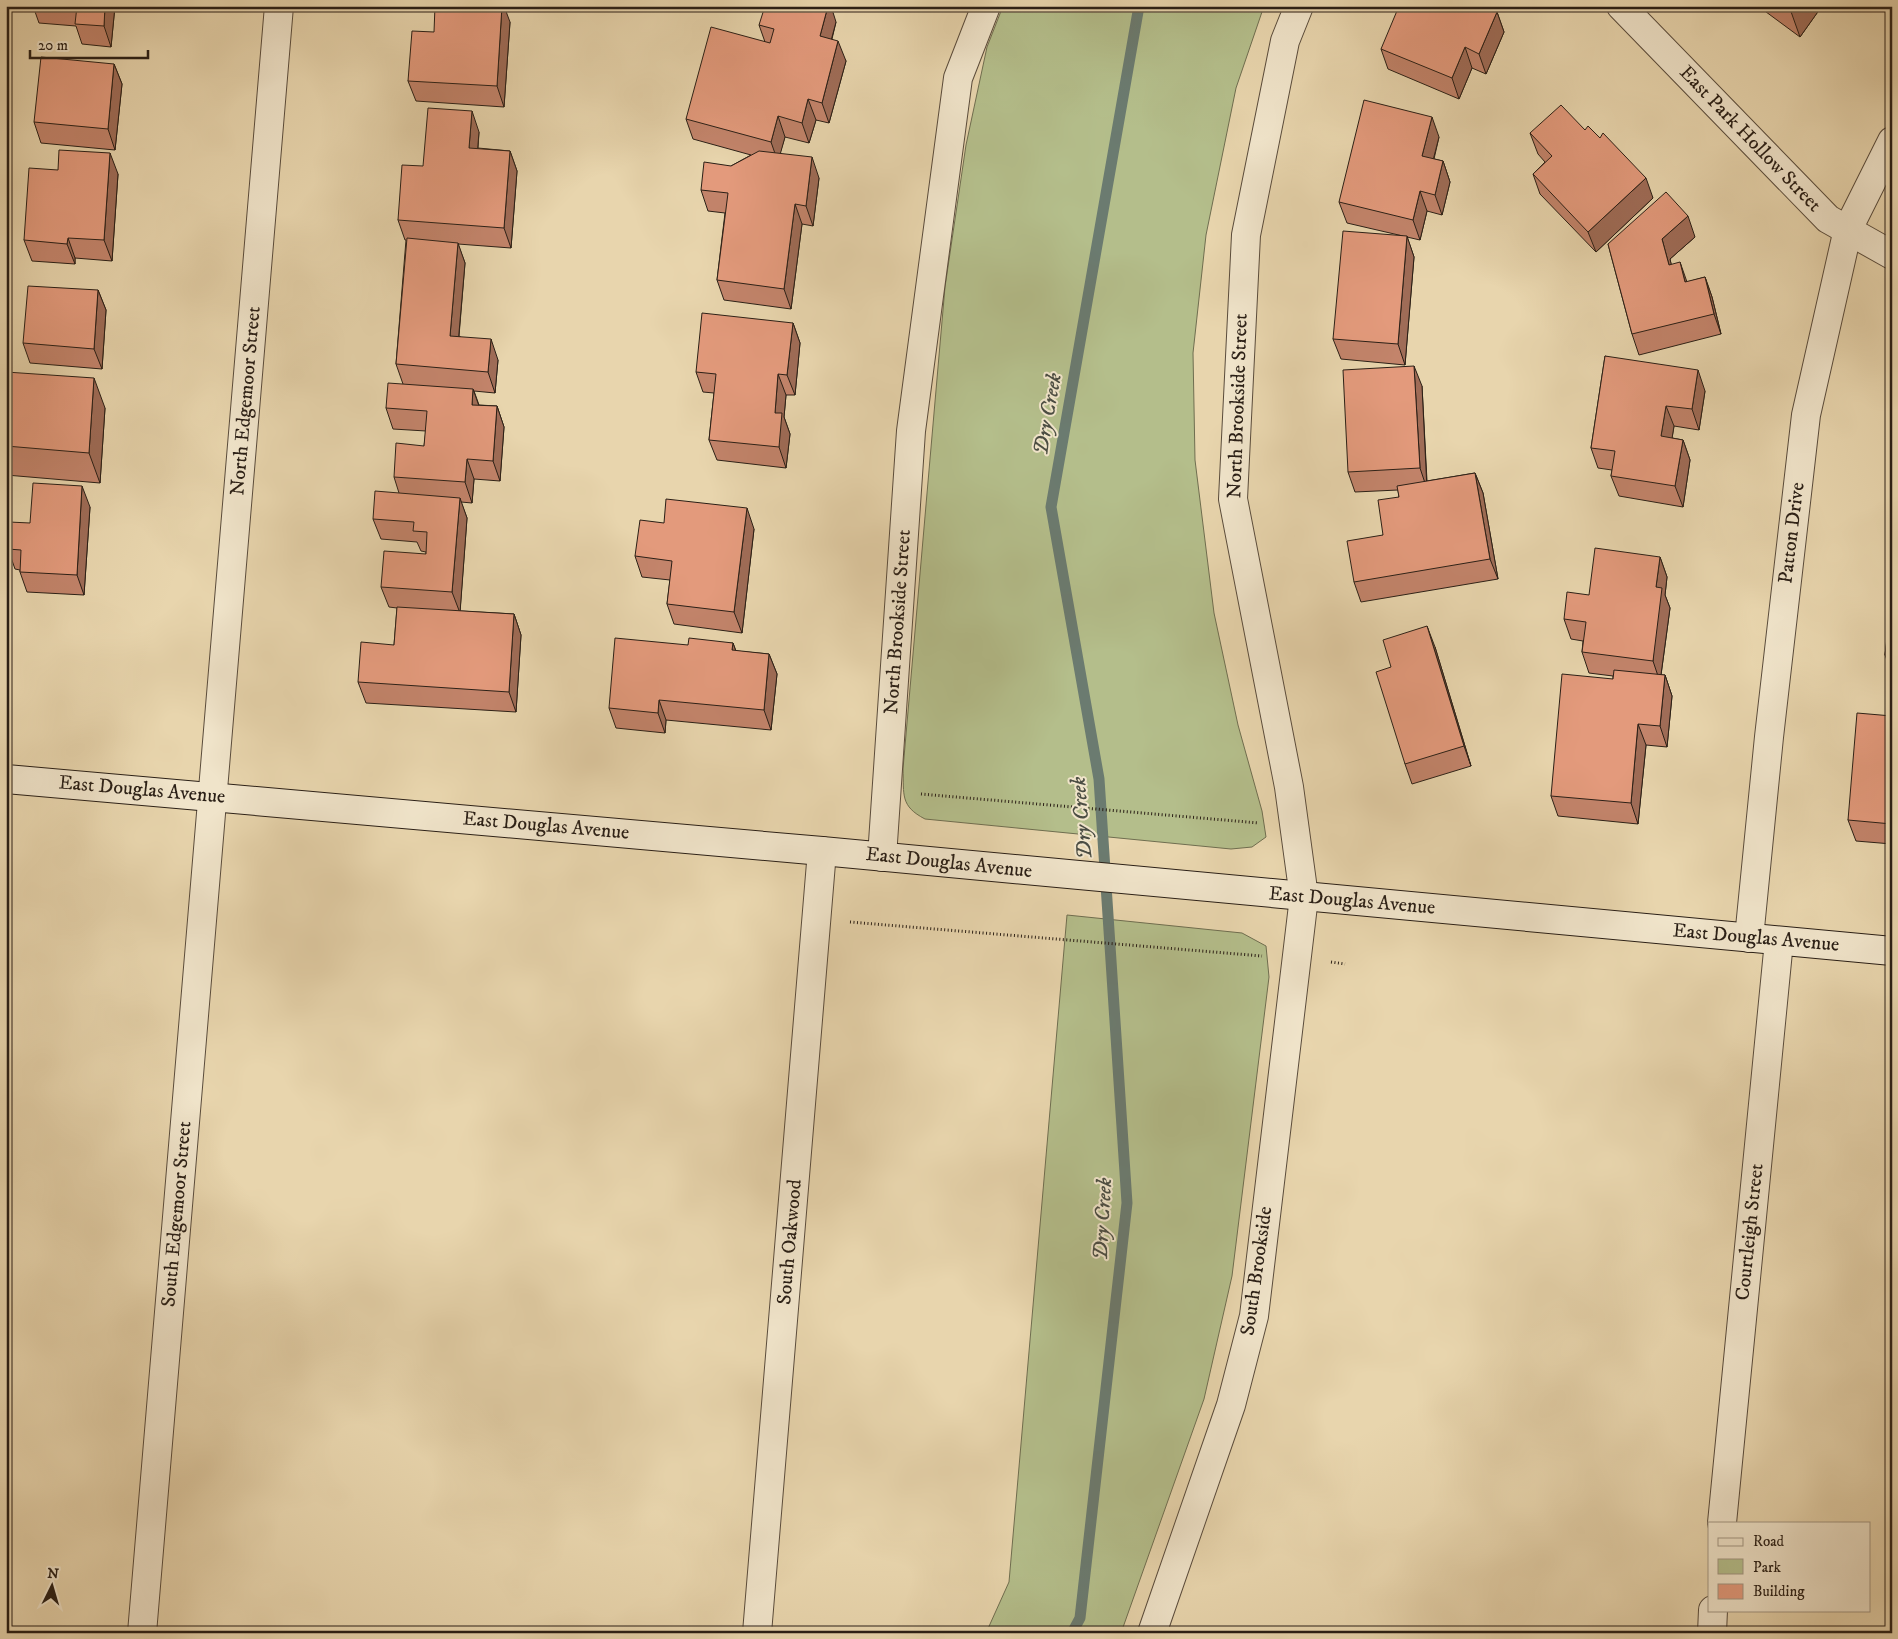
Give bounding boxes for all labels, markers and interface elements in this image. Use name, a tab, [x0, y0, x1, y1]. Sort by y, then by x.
scale bar	[30, 28, 148, 60]
text: 20 m	[38, 36, 68, 55]
street label: East Park Hollow Street	[1674, 61, 1826, 217]
street label: North Edgemoor Street	[225, 305, 267, 497]
street label: North Brookside Street	[1222, 313, 1254, 499]
water label: Dry Creek	[1028, 371, 1068, 457]
street label: Patton Drive	[1773, 481, 1811, 585]
street label: North Brookside Street	[879, 529, 917, 715]
street label: East Douglas Avenue	[58, 770, 226, 810]
water label: Dry Creek	[1065, 775, 1099, 860]
street label: East Douglas Avenue	[462, 806, 630, 846]
street label: East Douglas Avenue	[865, 842, 1033, 884]
street label: East Douglas Avenue	[1268, 881, 1436, 921]
street label: East Douglas Avenue	[1672, 918, 1840, 958]
street label: South Edgemoor Street	[156, 1120, 198, 1308]
street label: Courtleigh Street	[1730, 1162, 1770, 1302]
water label: Dry Creek	[1088, 1177, 1118, 1261]
street label: South Oakwood	[772, 1178, 808, 1306]
street label: South Brookside	[1236, 1205, 1278, 1337]
legend	[1708, 1522, 1870, 1612]
text: Road	[1753, 1532, 1785, 1551]
text: Park	[1753, 1558, 1782, 1577]
north arrow	[28, 1562, 78, 1612]
text: N	[47, 1565, 60, 1584]
text: Building	[1753, 1582, 1805, 1601]

